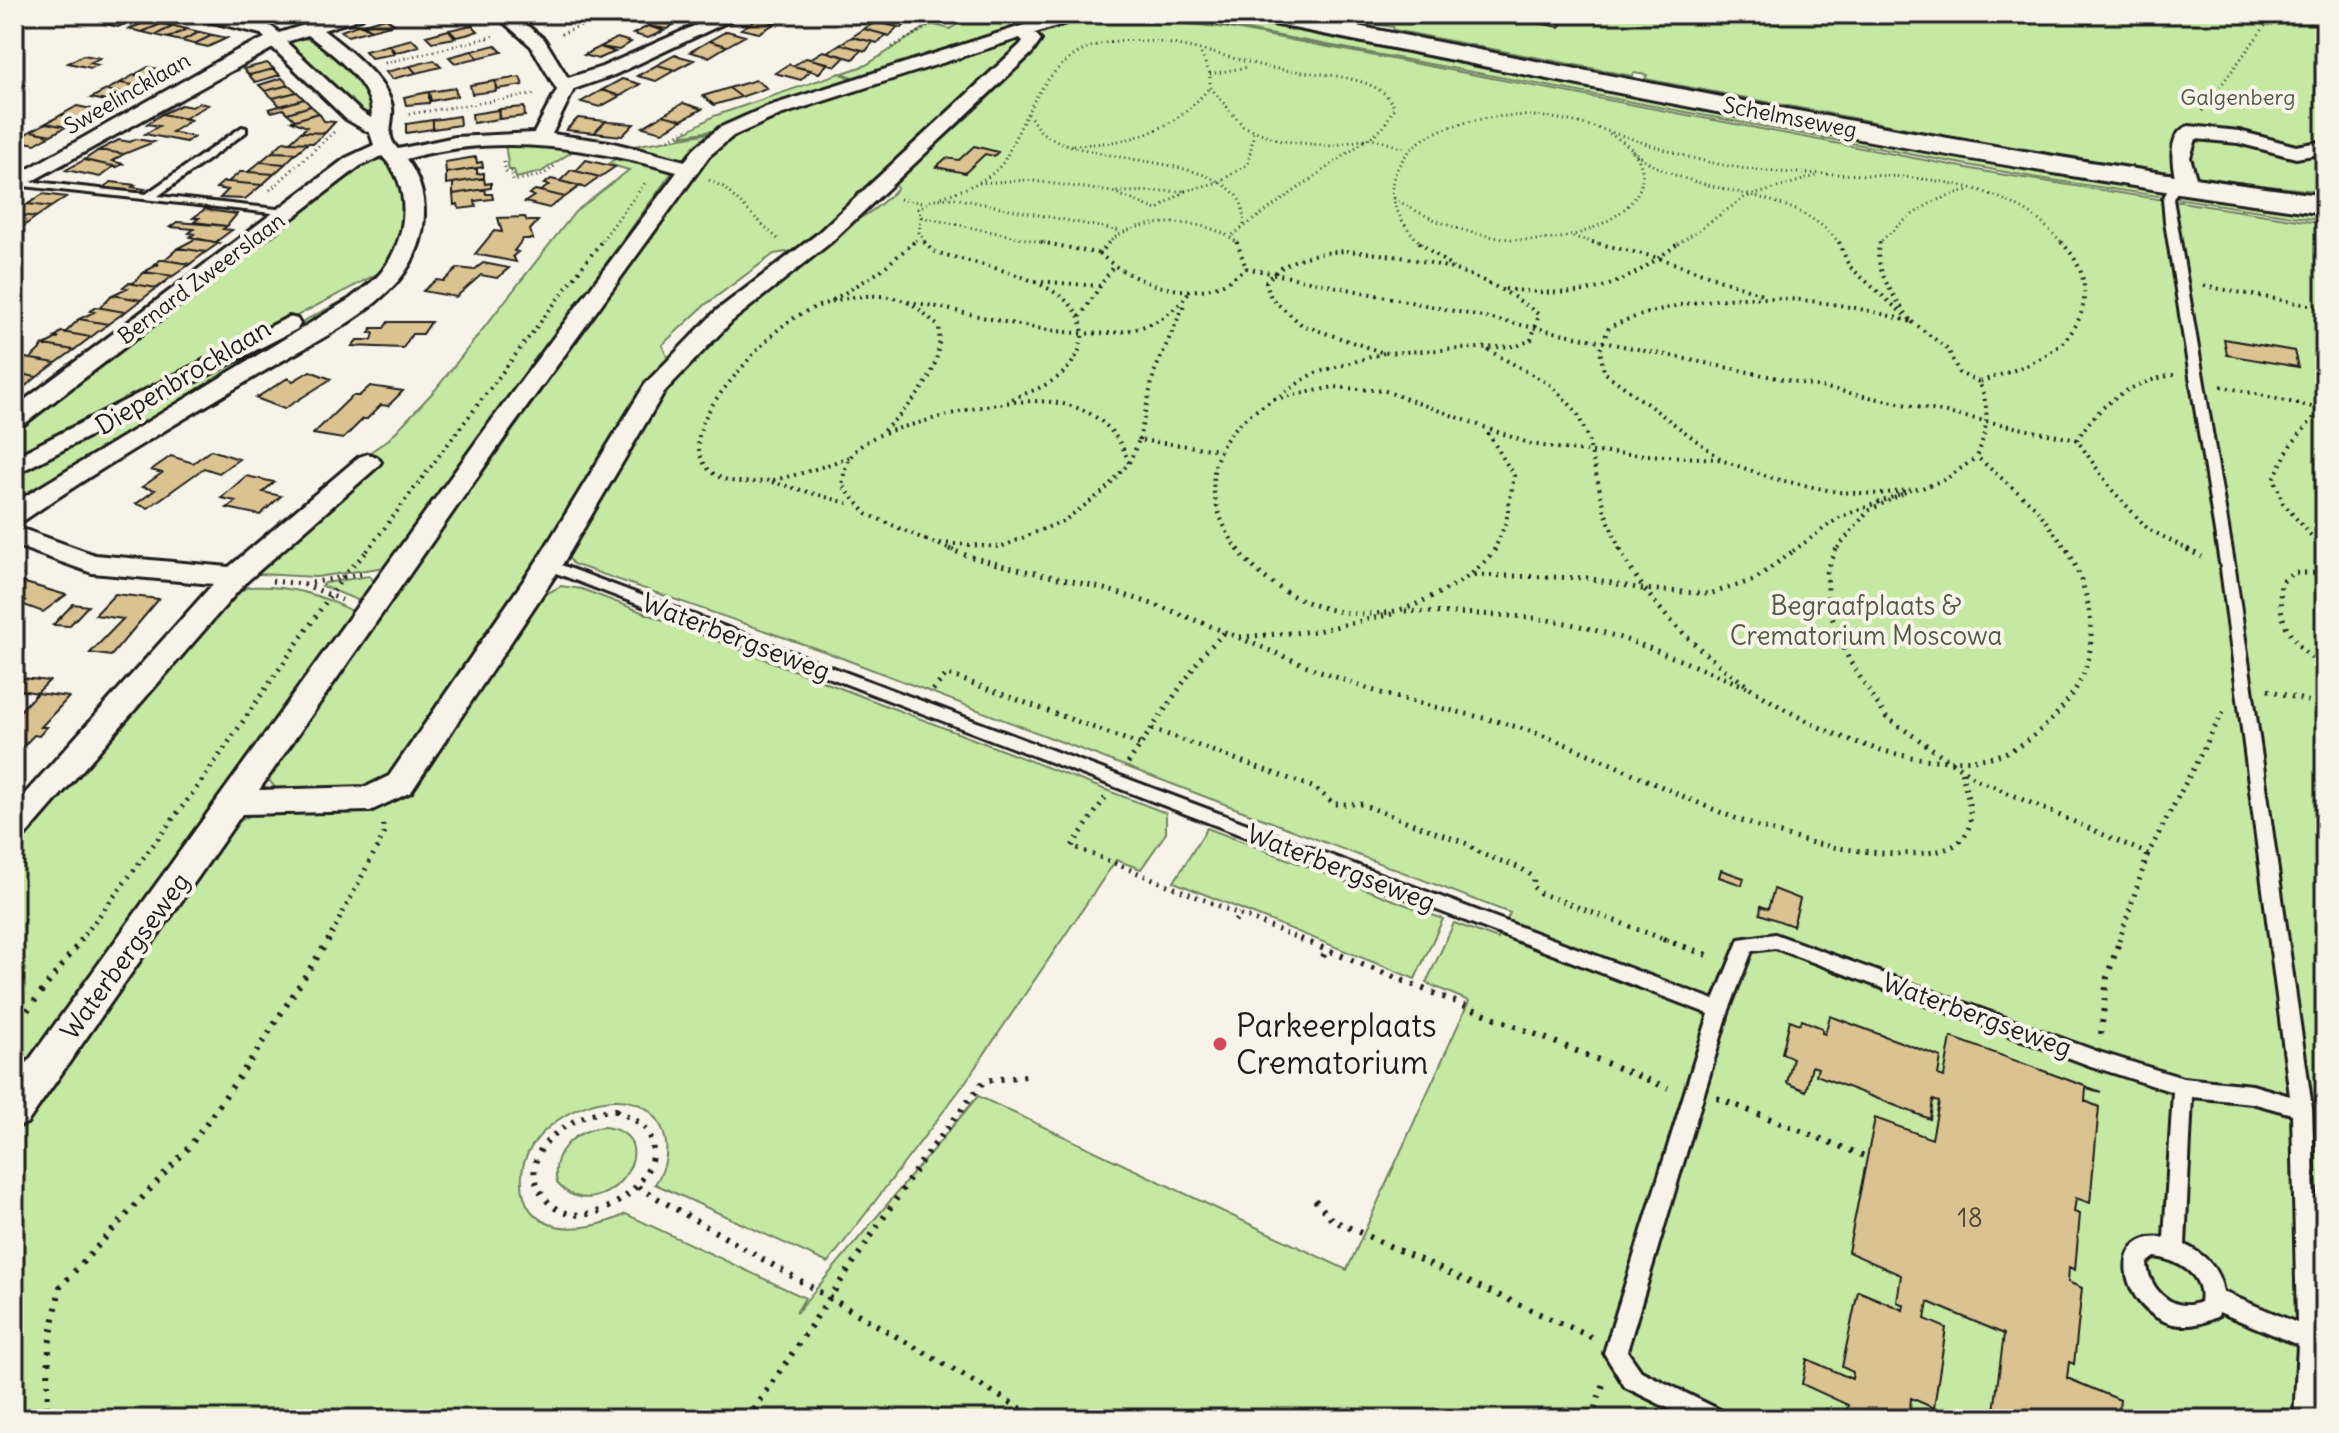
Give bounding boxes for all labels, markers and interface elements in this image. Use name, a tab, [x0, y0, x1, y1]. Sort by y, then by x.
street label: Sweelincklaan	[59, 46, 195, 140]
park label: Galgenberg	[2180, 83, 2296, 111]
street label: Schelmseweg	[1721, 90, 1859, 144]
street label: Bernard Zweerslaan	[112, 206, 290, 350]
street label: Diepenbrocklaan	[89, 311, 276, 442]
street label: Waterbergseweg	[638, 586, 835, 688]
park label: Begraafplaats & Crematorium Moscowa	[1730, 589, 2002, 652]
street label: Waterbergseweg	[1243, 817, 1440, 919]
street label: Waterbergseweg	[53, 866, 196, 1046]
street label: Waterbergseweg	[1878, 965, 2076, 1064]
place label: Parkeerplaats Crematorium	[1236, 1005, 1437, 1083]
marker: Parkeerplaats Crematorium	[1211, 1035, 1229, 1053]
house number: 18	[1957, 1201, 1983, 1234]

